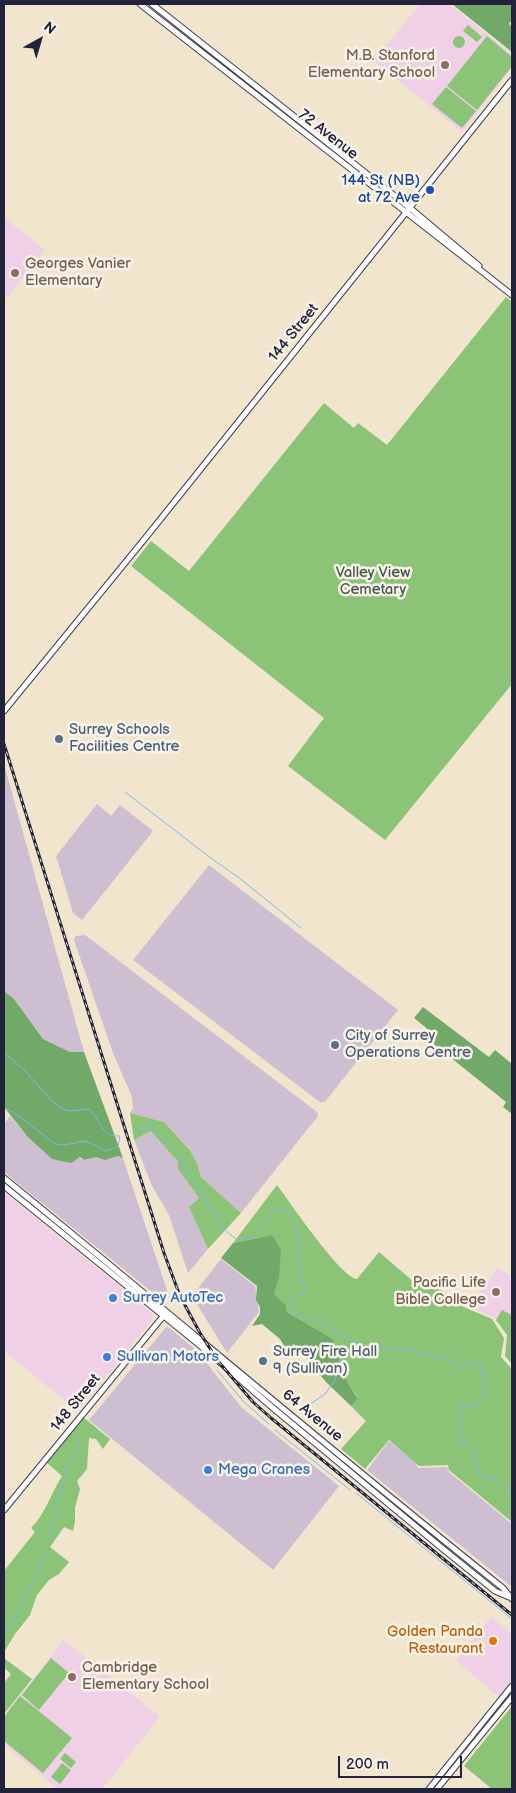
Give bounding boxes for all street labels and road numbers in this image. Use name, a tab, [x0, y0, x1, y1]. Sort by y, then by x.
street label: 72 Avenue	[295, 106, 361, 164]
street label: 144 Street	[265, 300, 323, 366]
street label: 148 Street	[47, 1371, 105, 1435]
street label: 64 Avenue	[278, 1386, 346, 1446]

